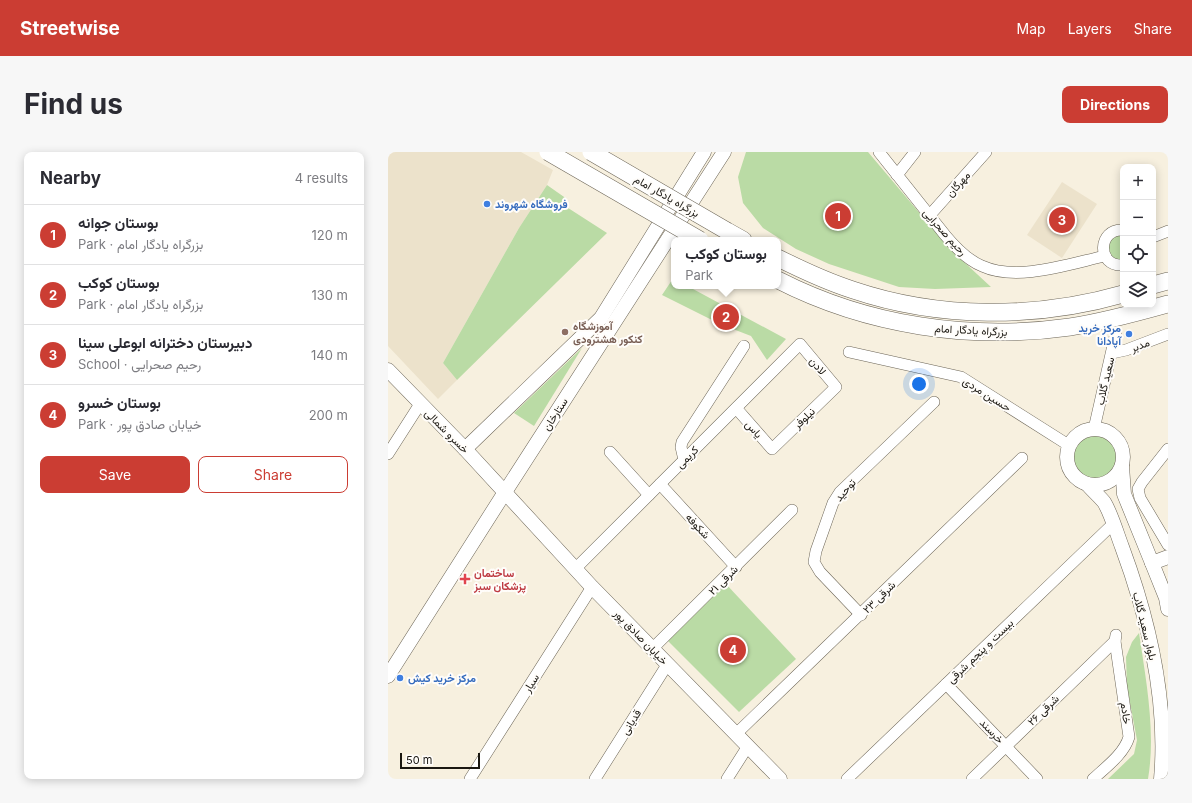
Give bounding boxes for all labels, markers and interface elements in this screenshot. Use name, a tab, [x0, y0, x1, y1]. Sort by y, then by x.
text: Streetwise	[20, 17, 120, 40]
text: Map	[1017, 20, 1046, 37]
text: Layers	[1068, 20, 1112, 37]
text: Share	[1134, 20, 1172, 37]
button: Directions	[1062, 86, 1168, 123]
text: Find us	[24, 87, 123, 121]
map controls	[1120, 164, 1156, 308]
button: +	[1120, 164, 1156, 200]
text: Nearby	[40, 168, 101, 188]
street label: مهرگان	[943, 168, 973, 200]
text: 4 results	[295, 170, 348, 186]
street label: بزرگراه یادگار امام	[631, 172, 702, 221]
place label: فروشگاه شهروند	[495, 197, 568, 211]
marker: فروشگاه شهروند	[482, 199, 492, 209]
button: −	[1120, 200, 1156, 236]
pin: 1	[825, 201, 851, 231]
street label: رحیم صحرایی	[919, 205, 970, 260]
pin: 3	[1049, 205, 1075, 235]
text: بوستان جوانه	[78, 213, 158, 232]
text: 1	[50, 227, 56, 243]
text: 120 m	[312, 227, 348, 243]
text: Park · بزرگراه یادگار امام	[78, 236, 203, 252]
button: locate	[1120, 236, 1156, 272]
popup	[671, 237, 781, 289]
text: بوستان کوکب	[685, 244, 767, 263]
text: Park	[685, 267, 713, 283]
button: layers	[1120, 272, 1156, 308]
text: بوستان کوکب	[78, 273, 160, 292]
text: 2	[49, 287, 57, 303]
text: 130 m	[311, 287, 348, 303]
text: Park · بزرگراه یادگار امام	[78, 296, 203, 312]
pin: 2	[713, 302, 739, 332]
place label: آموزشگاه کنکور هشترودی	[573, 319, 643, 346]
street label: بزرگراه یادگار امام	[934, 321, 1008, 340]
place label: مرکز خرید آپادانا	[1078, 321, 1122, 349]
marker: آموزشگاه کنکور هشترودی	[560, 327, 570, 337]
marker: مرکز خرید آپادانا	[1124, 329, 1134, 339]
text: دبیرستان دخترانه ابوعلی سینا	[78, 333, 252, 352]
street label: مدبر	[1128, 335, 1152, 355]
text: 3	[49, 347, 57, 363]
text: 140 m	[311, 347, 348, 363]
street label: لادن	[807, 354, 829, 378]
street label: سعید گلاب	[1093, 355, 1117, 406]
text: School · رحیم صحرایی	[78, 356, 201, 372]
your location	[909, 374, 929, 394]
street label: حسین مردی	[960, 374, 1014, 414]
text: بوستان خسرو	[78, 393, 161, 412]
street label: ستارخان	[539, 395, 571, 433]
street label: نیلوفر	[789, 404, 818, 432]
street label: خسرو شمالی	[422, 406, 472, 456]
text: 4	[49, 407, 57, 423]
text: 200 m	[309, 407, 348, 423]
text: Park · خیابان صادق پور	[78, 416, 202, 432]
street label: یاس	[742, 417, 766, 441]
street label: کریمی	[673, 443, 701, 471]
button: Save	[40, 456, 190, 493]
button: Share	[198, 456, 348, 493]
street label: توحید	[831, 475, 859, 504]
street label: شکوفه	[683, 510, 714, 542]
street label: ۲۱ شرقی	[705, 562, 741, 598]
place label: ساختمان پزشکان سبز	[473, 566, 526, 594]
marker: ساختمان پزشکان سبز	[459, 573, 471, 585]
street label: ۲۳ شرقی	[860, 578, 899, 616]
street label: بلوار سعید گلاب	[1130, 590, 1160, 662]
street label: خیابان صادق پور	[610, 606, 671, 668]
street label: بیست و پنجم شرقی	[944, 616, 1017, 687]
pin: 4	[720, 635, 746, 665]
place label: مرکز خرید کیش	[408, 671, 476, 685]
street label: سیار	[519, 671, 542, 696]
marker: مرکز خرید کیش	[395, 673, 405, 683]
street label: ۲۶ شرقی	[1024, 691, 1062, 728]
street label: خادم	[1117, 701, 1134, 725]
street label: قدیانی	[618, 707, 644, 737]
street label: خرسند	[977, 716, 1007, 746]
scale bar	[400, 751, 480, 770]
text: 50 m	[406, 753, 432, 767]

